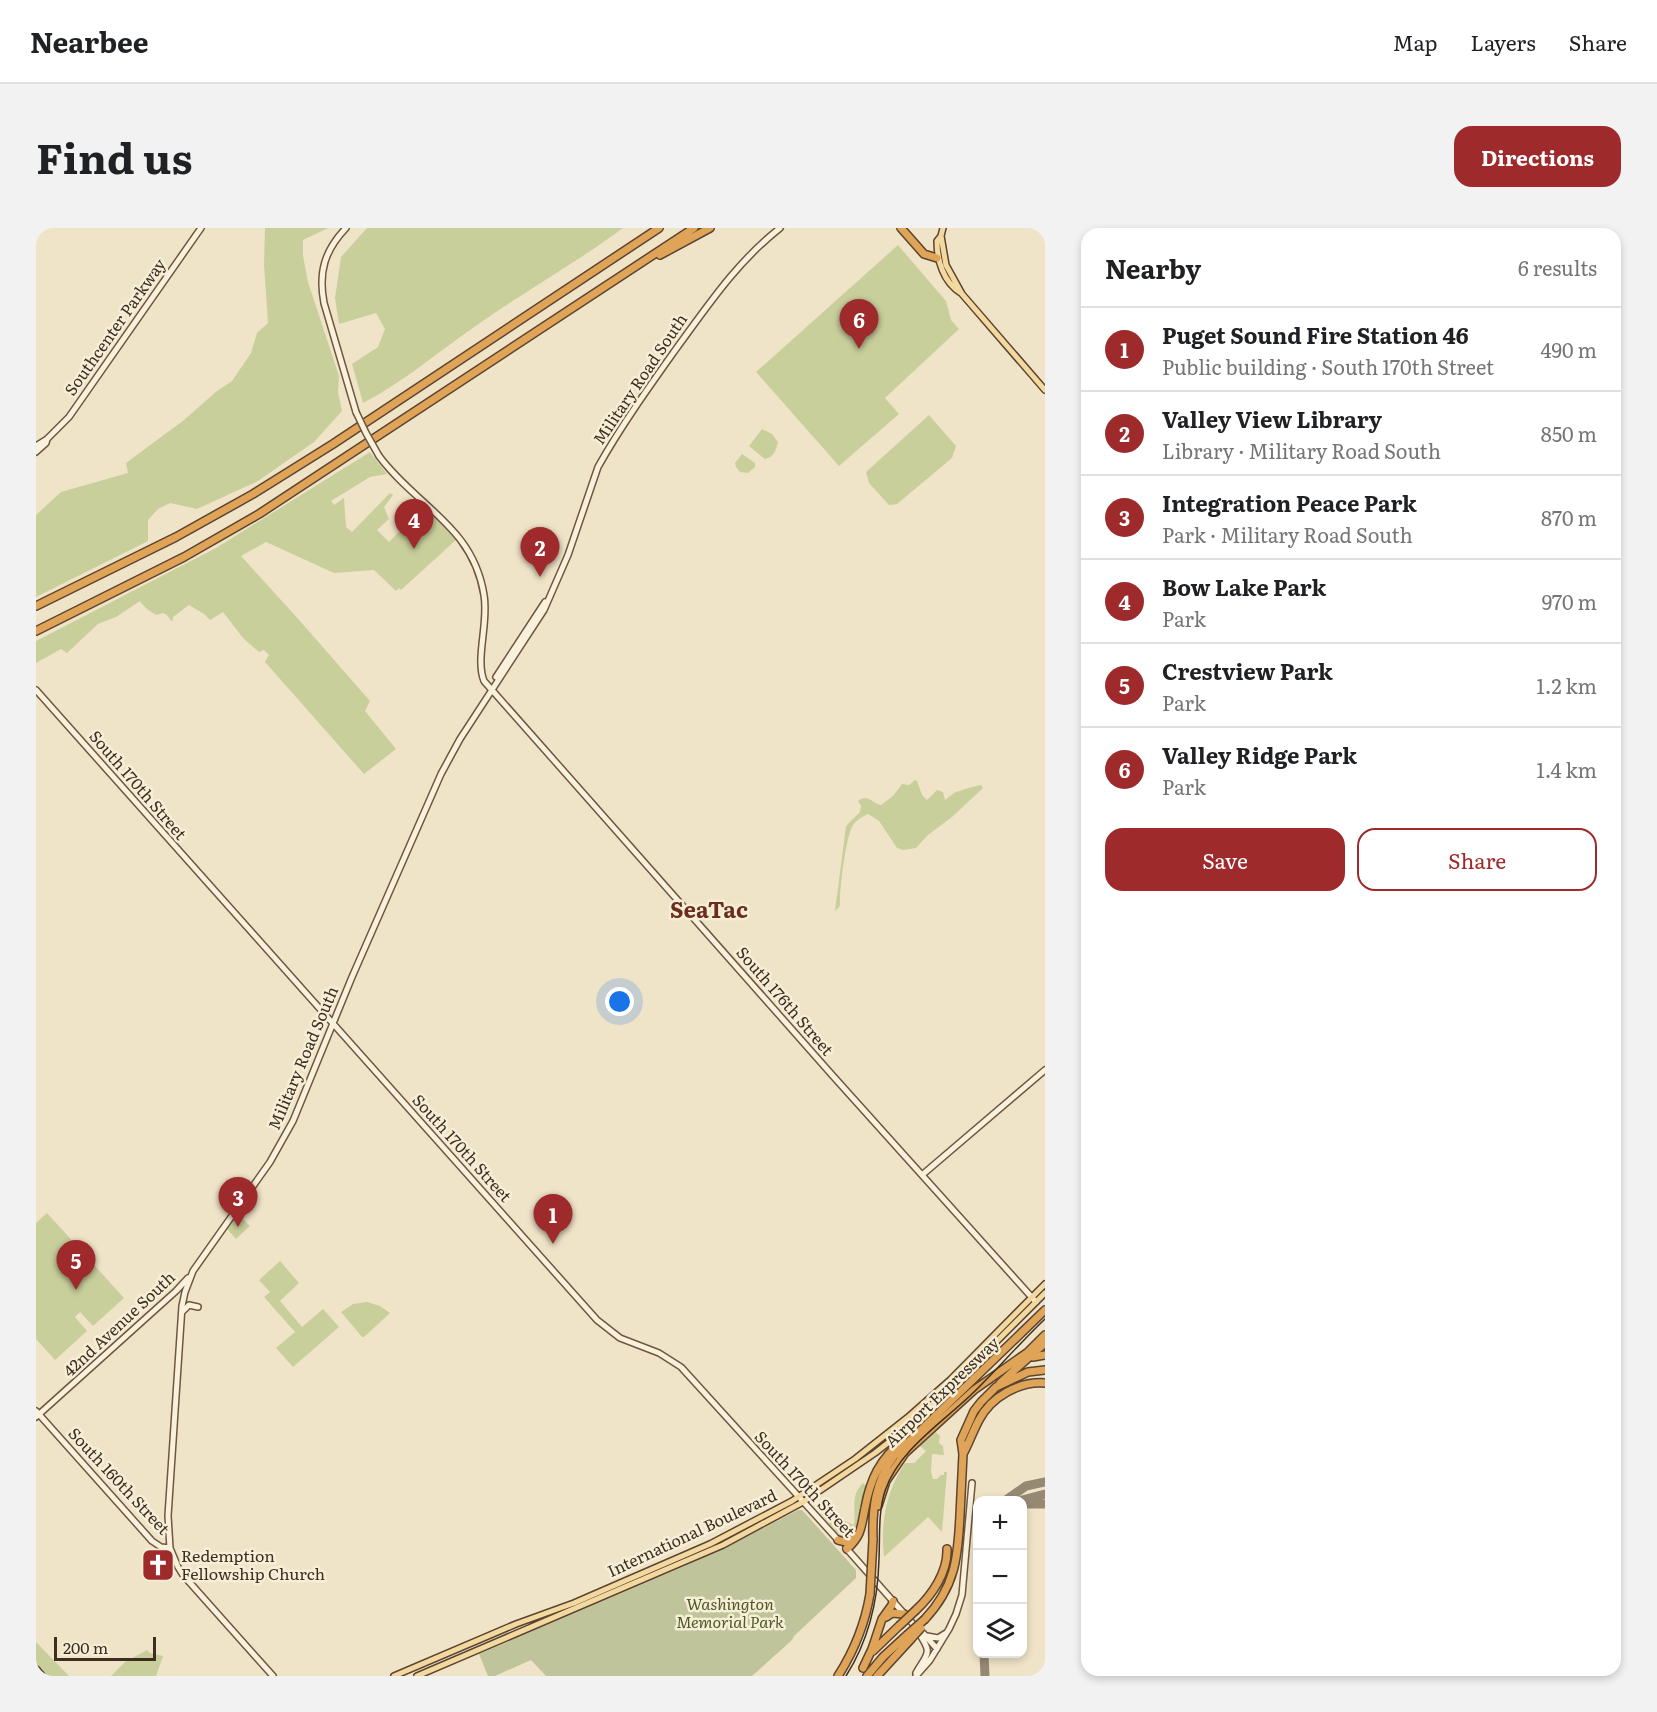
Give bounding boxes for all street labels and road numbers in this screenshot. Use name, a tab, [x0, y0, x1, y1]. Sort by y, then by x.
street label: Southcenter Parkway	[58, 252, 171, 400]
street label: Military Road South	[586, 308, 692, 449]
street label: South 170th Street	[84, 724, 194, 845]
street label: South 176th Street	[732, 941, 840, 1061]
street label: Military Road South	[261, 982, 343, 1133]
street label: South 170th Street	[408, 1088, 518, 1207]
street label: 42nd Avenue South	[57, 1265, 180, 1382]
street label: Airport Expressway	[879, 1330, 1004, 1452]
street label: South 160th Street	[63, 1421, 176, 1540]
street label: South 170th Street	[750, 1425, 862, 1542]
street label: International Boulevard	[603, 1482, 780, 1582]

